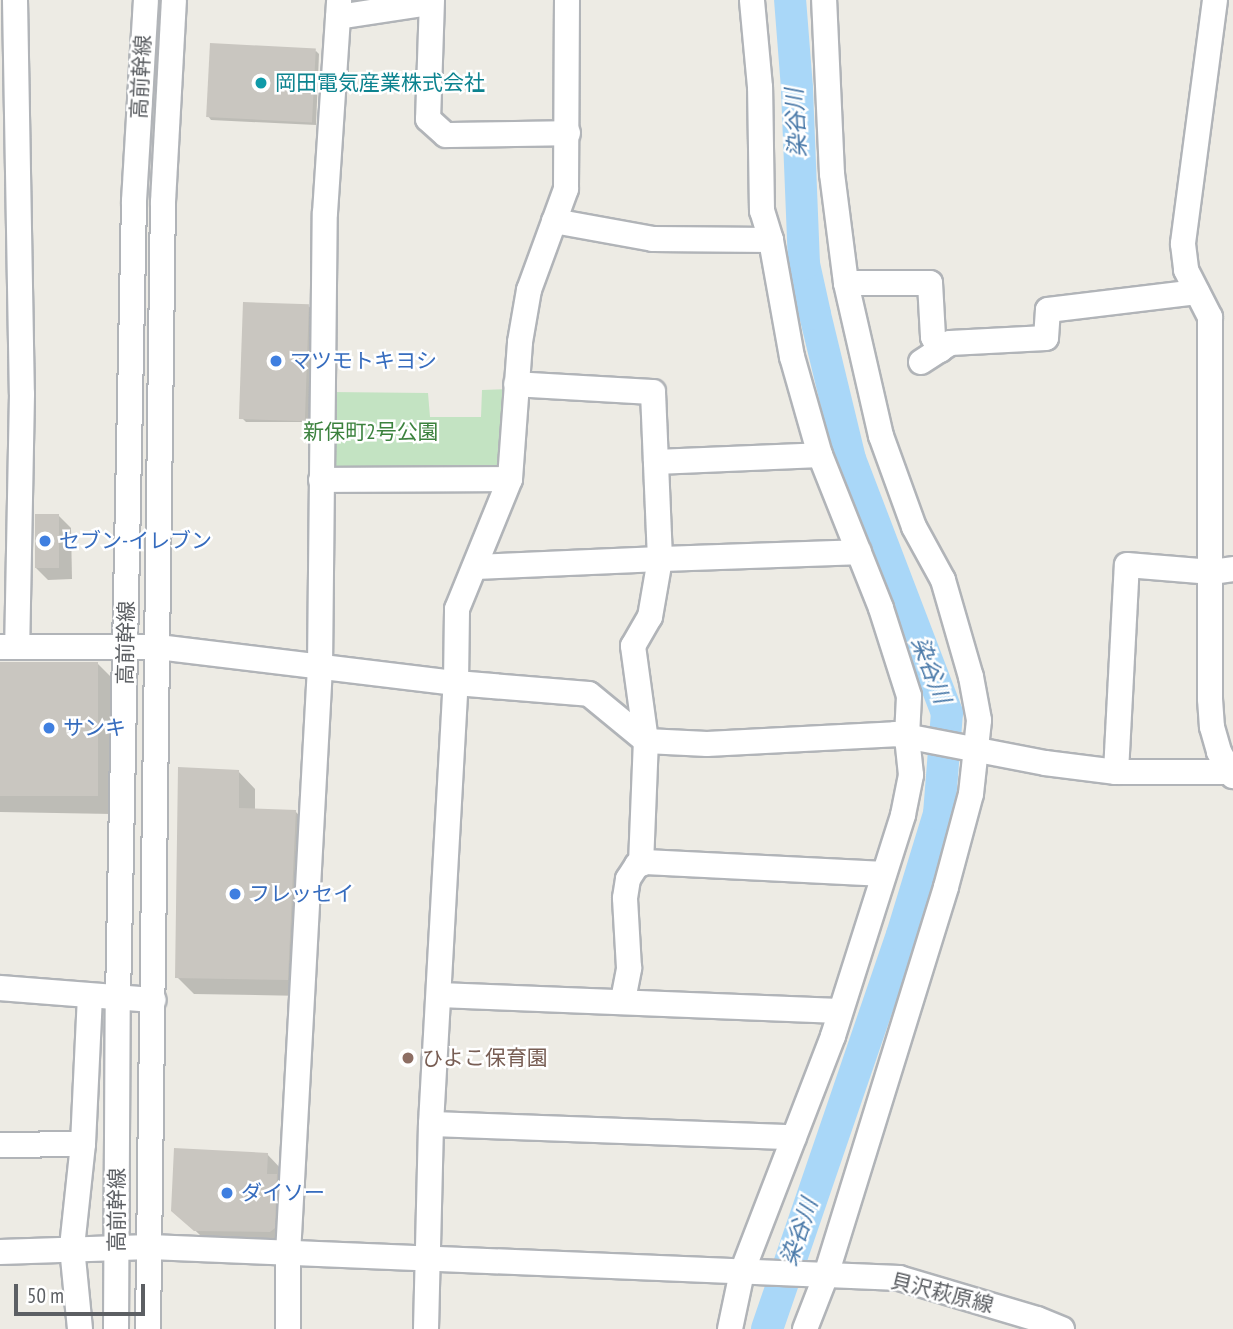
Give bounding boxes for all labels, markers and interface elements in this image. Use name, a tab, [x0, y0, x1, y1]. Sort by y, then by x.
street label: 高前幹線	[126, 34, 156, 120]
place label: 岡田電気産業株式会社	[275, 70, 485, 96]
marker: 岡田電気産業株式会社	[253, 75, 269, 91]
water label: 染谷川	[780, 88, 812, 158]
place label: マツモトキヨシ	[290, 348, 437, 374]
marker: マツモトキヨシ	[268, 353, 284, 369]
park label: 新保町2号公園	[303, 419, 439, 445]
place label: セブン-イレブン	[59, 528, 212, 554]
marker: セブン-イレブン	[37, 533, 53, 549]
street label: 高前幹線	[113, 601, 139, 685]
water label: 染谷川	[906, 633, 956, 707]
place label: サンキ	[63, 715, 126, 741]
marker: サンキ	[41, 720, 57, 736]
place label: フレッセイ	[249, 881, 354, 907]
marker: フレッセイ	[227, 886, 243, 902]
place label: ひよこ保育園	[422, 1045, 548, 1071]
marker: ひよこ保育園	[400, 1050, 416, 1066]
street label: 高前幹線	[104, 1168, 130, 1252]
place label: ダイソー	[241, 1180, 325, 1206]
marker: ダイソー	[219, 1185, 235, 1201]
water label: 染谷川	[775, 1195, 823, 1269]
street label: 貝沢萩原線	[888, 1268, 996, 1318]
scale bar	[18, 1270, 149, 1314]
text: 50 m	[27, 1282, 64, 1309]

